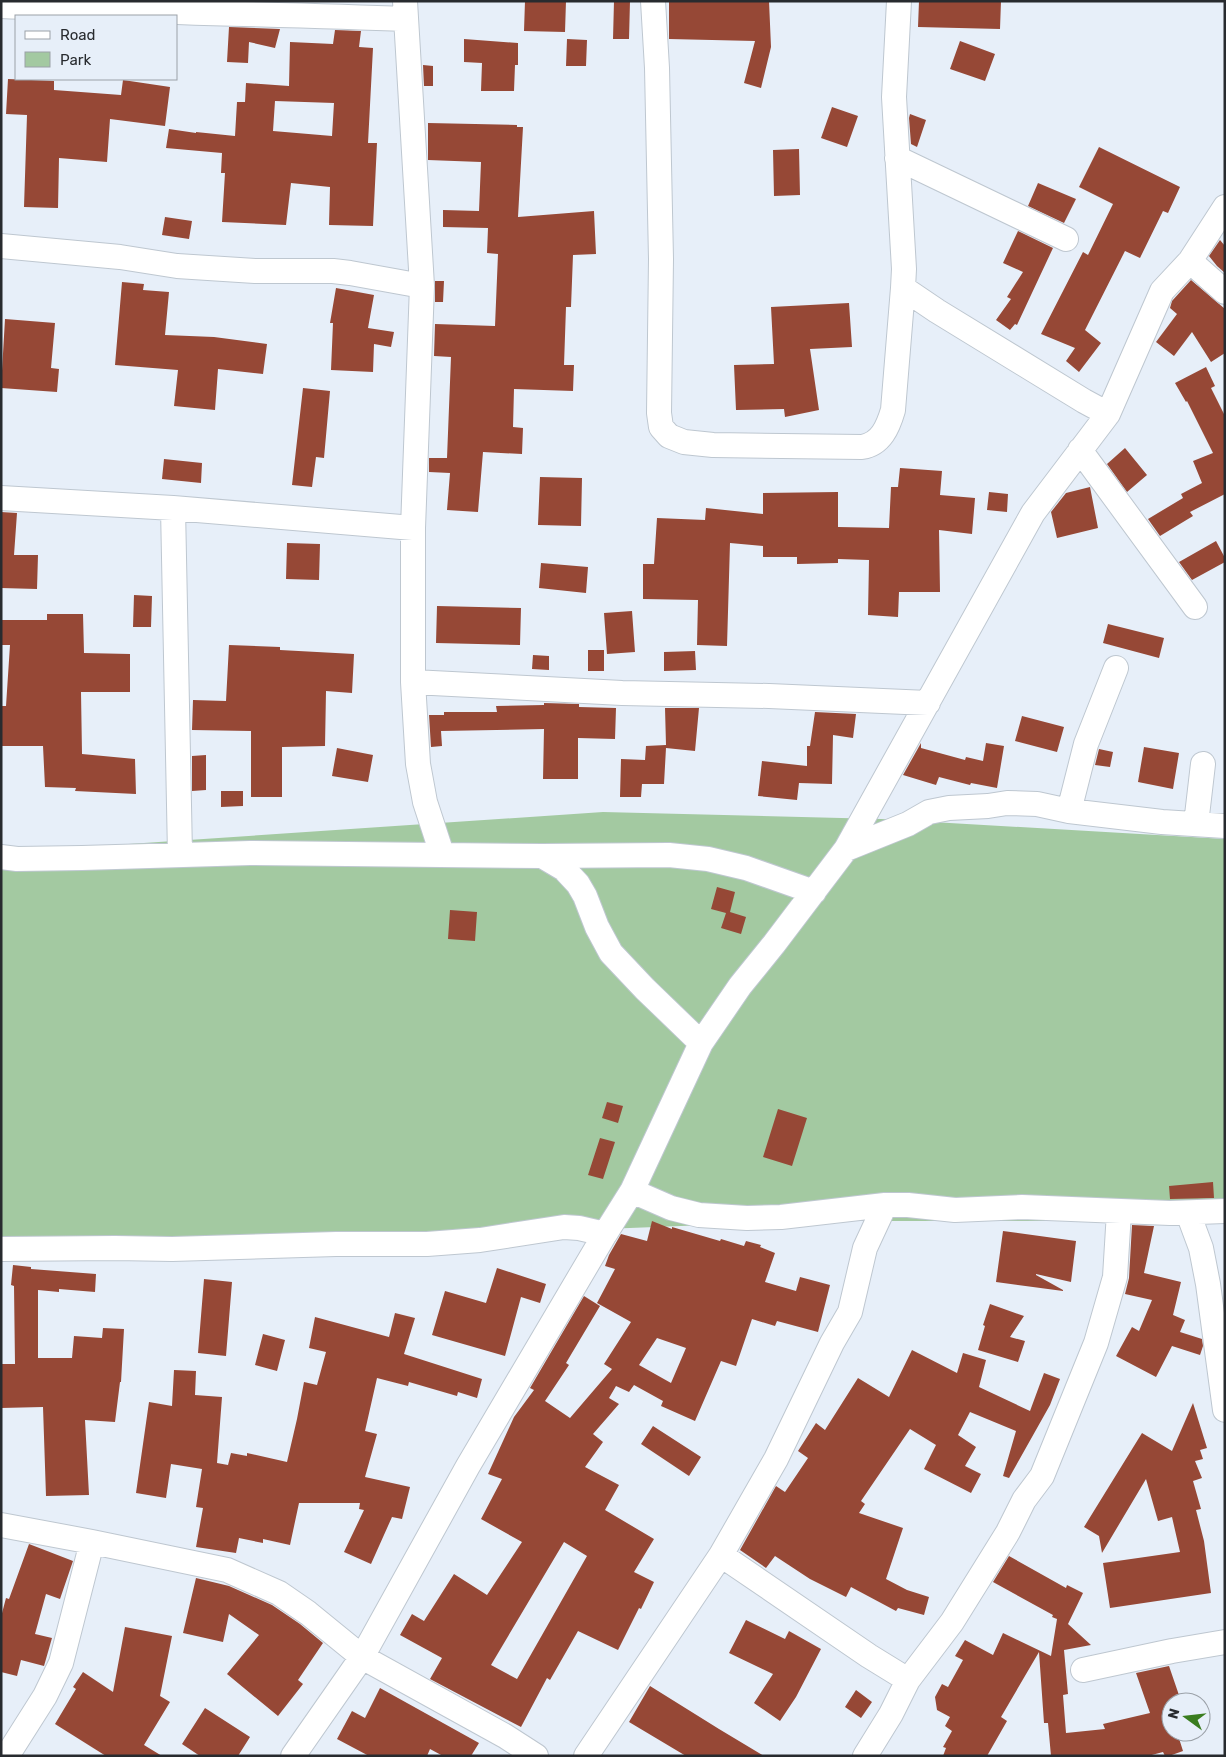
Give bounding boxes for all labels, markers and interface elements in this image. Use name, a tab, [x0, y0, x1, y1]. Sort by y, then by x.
legend	[15, 15, 178, 80]
text: Road	[60, 26, 96, 44]
text: Park	[60, 51, 91, 69]
north arrow	[1161, 1692, 1211, 1742]
text: N	[1164, 1707, 1183, 1721]

